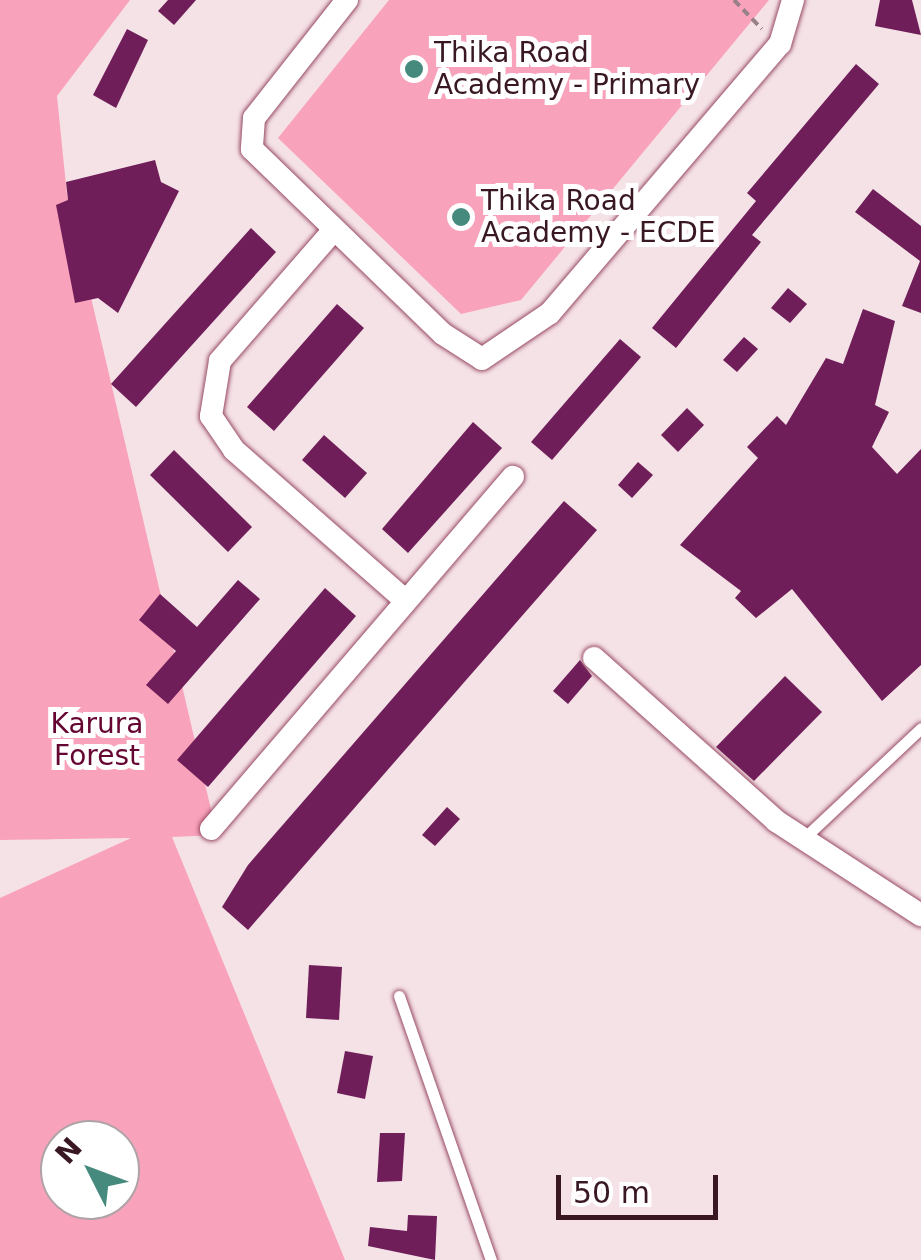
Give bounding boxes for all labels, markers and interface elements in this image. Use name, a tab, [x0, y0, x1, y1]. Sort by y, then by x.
place label: Thika Road Academy - Primary	[434, 36, 700, 102]
marker: Thika Road Academy - Primary	[403, 58, 425, 80]
place label: Thika Road Academy - ECDE	[481, 184, 715, 250]
marker: Thika Road Academy - ECDE	[450, 206, 472, 228]
park label: Karura Forest	[51, 707, 143, 773]
north arrow	[40, 1120, 140, 1220]
text: N	[49, 1131, 89, 1171]
scale bar	[561, 1155, 724, 1217]
text: 50 m	[573, 1175, 650, 1210]

